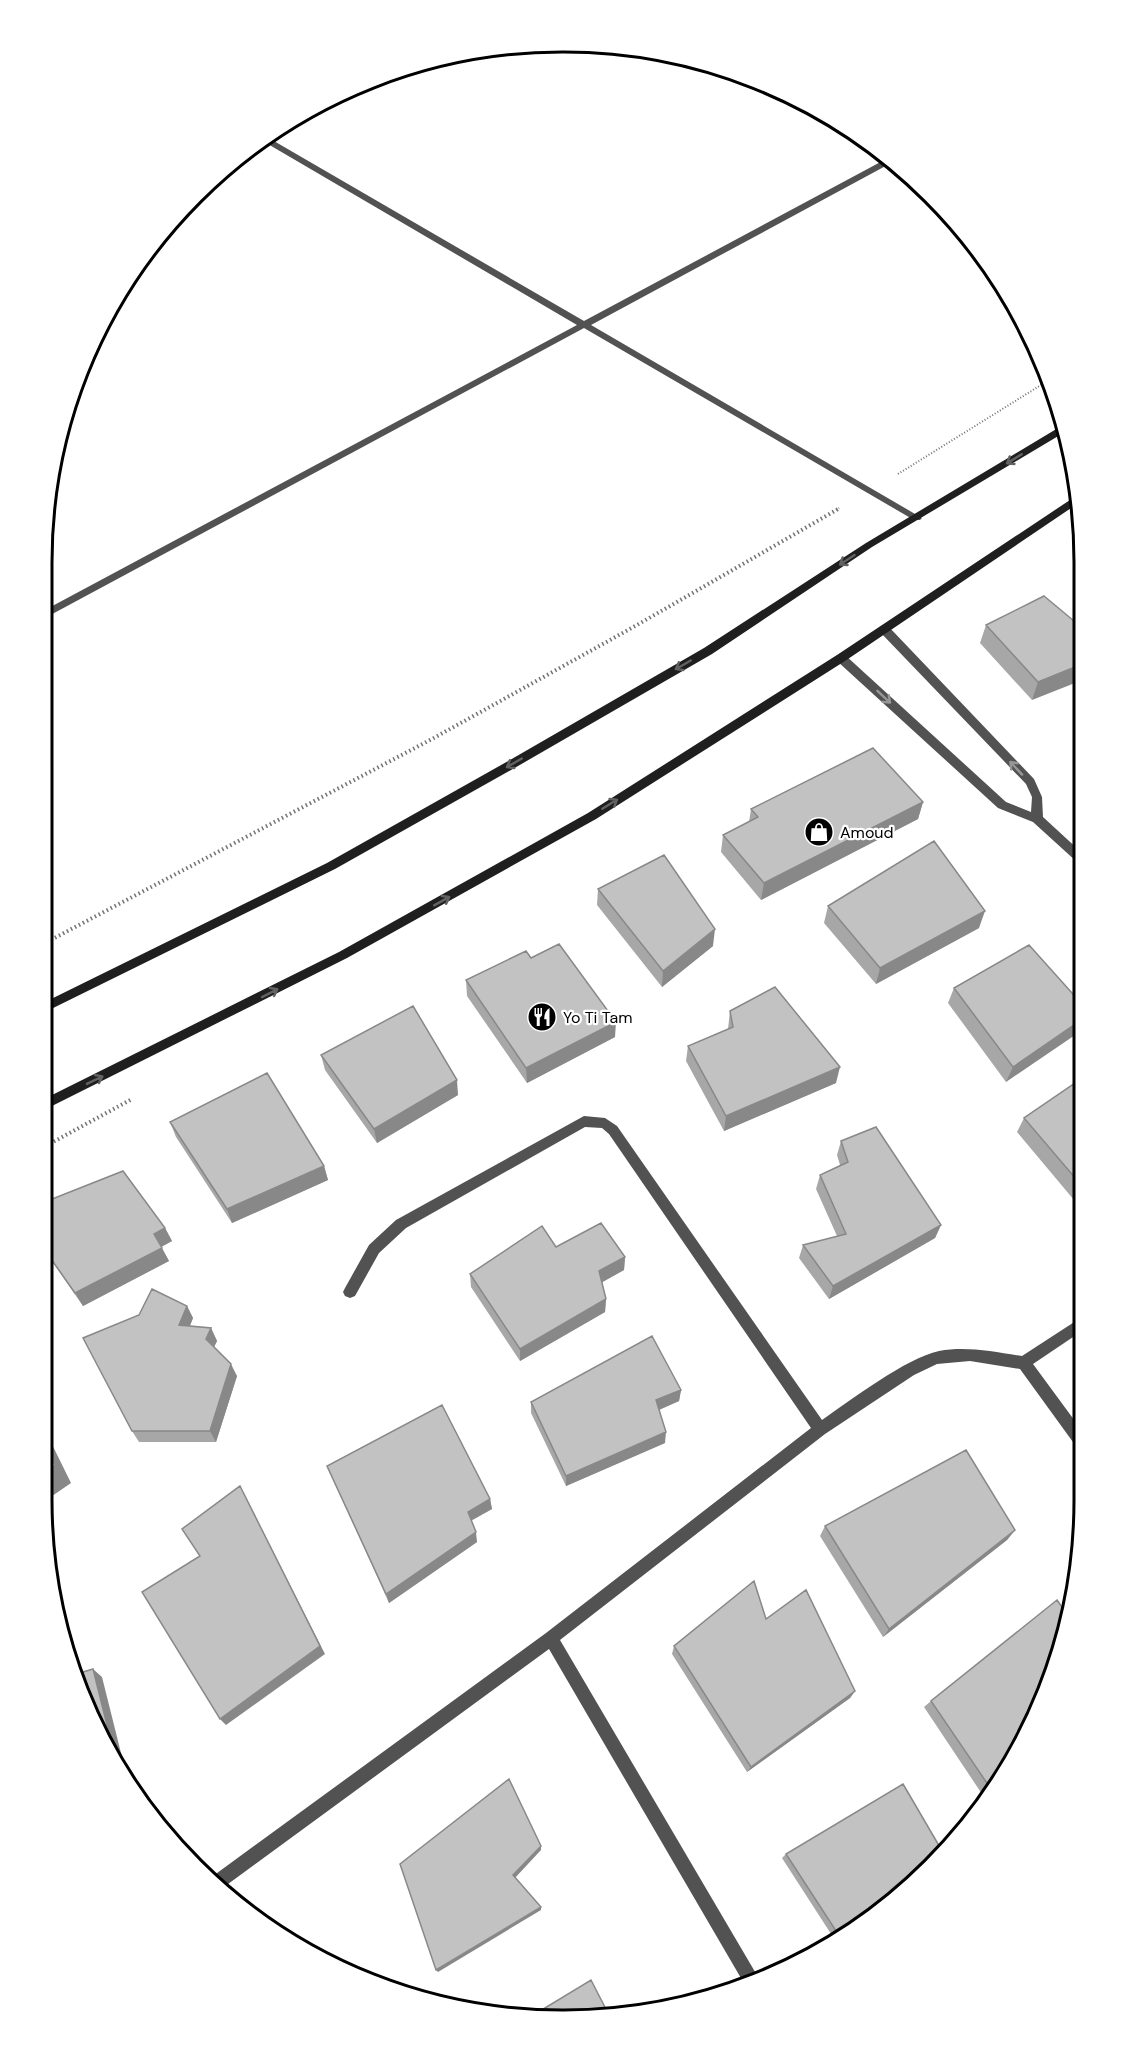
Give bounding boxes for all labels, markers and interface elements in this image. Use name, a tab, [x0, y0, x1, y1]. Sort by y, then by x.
one-way arrow	[1006, 453, 1023, 465]
one-way arrow	[840, 554, 856, 566]
one-way arrow	[675, 660, 692, 672]
one-way arrow	[876, 690, 891, 704]
one-way arrow	[506, 757, 523, 769]
one-way arrow	[1009, 761, 1023, 776]
one-way arrow	[602, 797, 619, 810]
shop icon: Amoud	[803, 816, 835, 848]
place label: Amoud	[840, 822, 894, 843]
one-way arrow	[432, 895, 450, 906]
one-way arrow	[260, 987, 278, 998]
restaurant icon: Yo Ti Tam	[526, 1001, 558, 1033]
place label: Yo Ti Tam	[563, 1007, 632, 1028]
one-way arrow	[85, 1073, 103, 1085]

